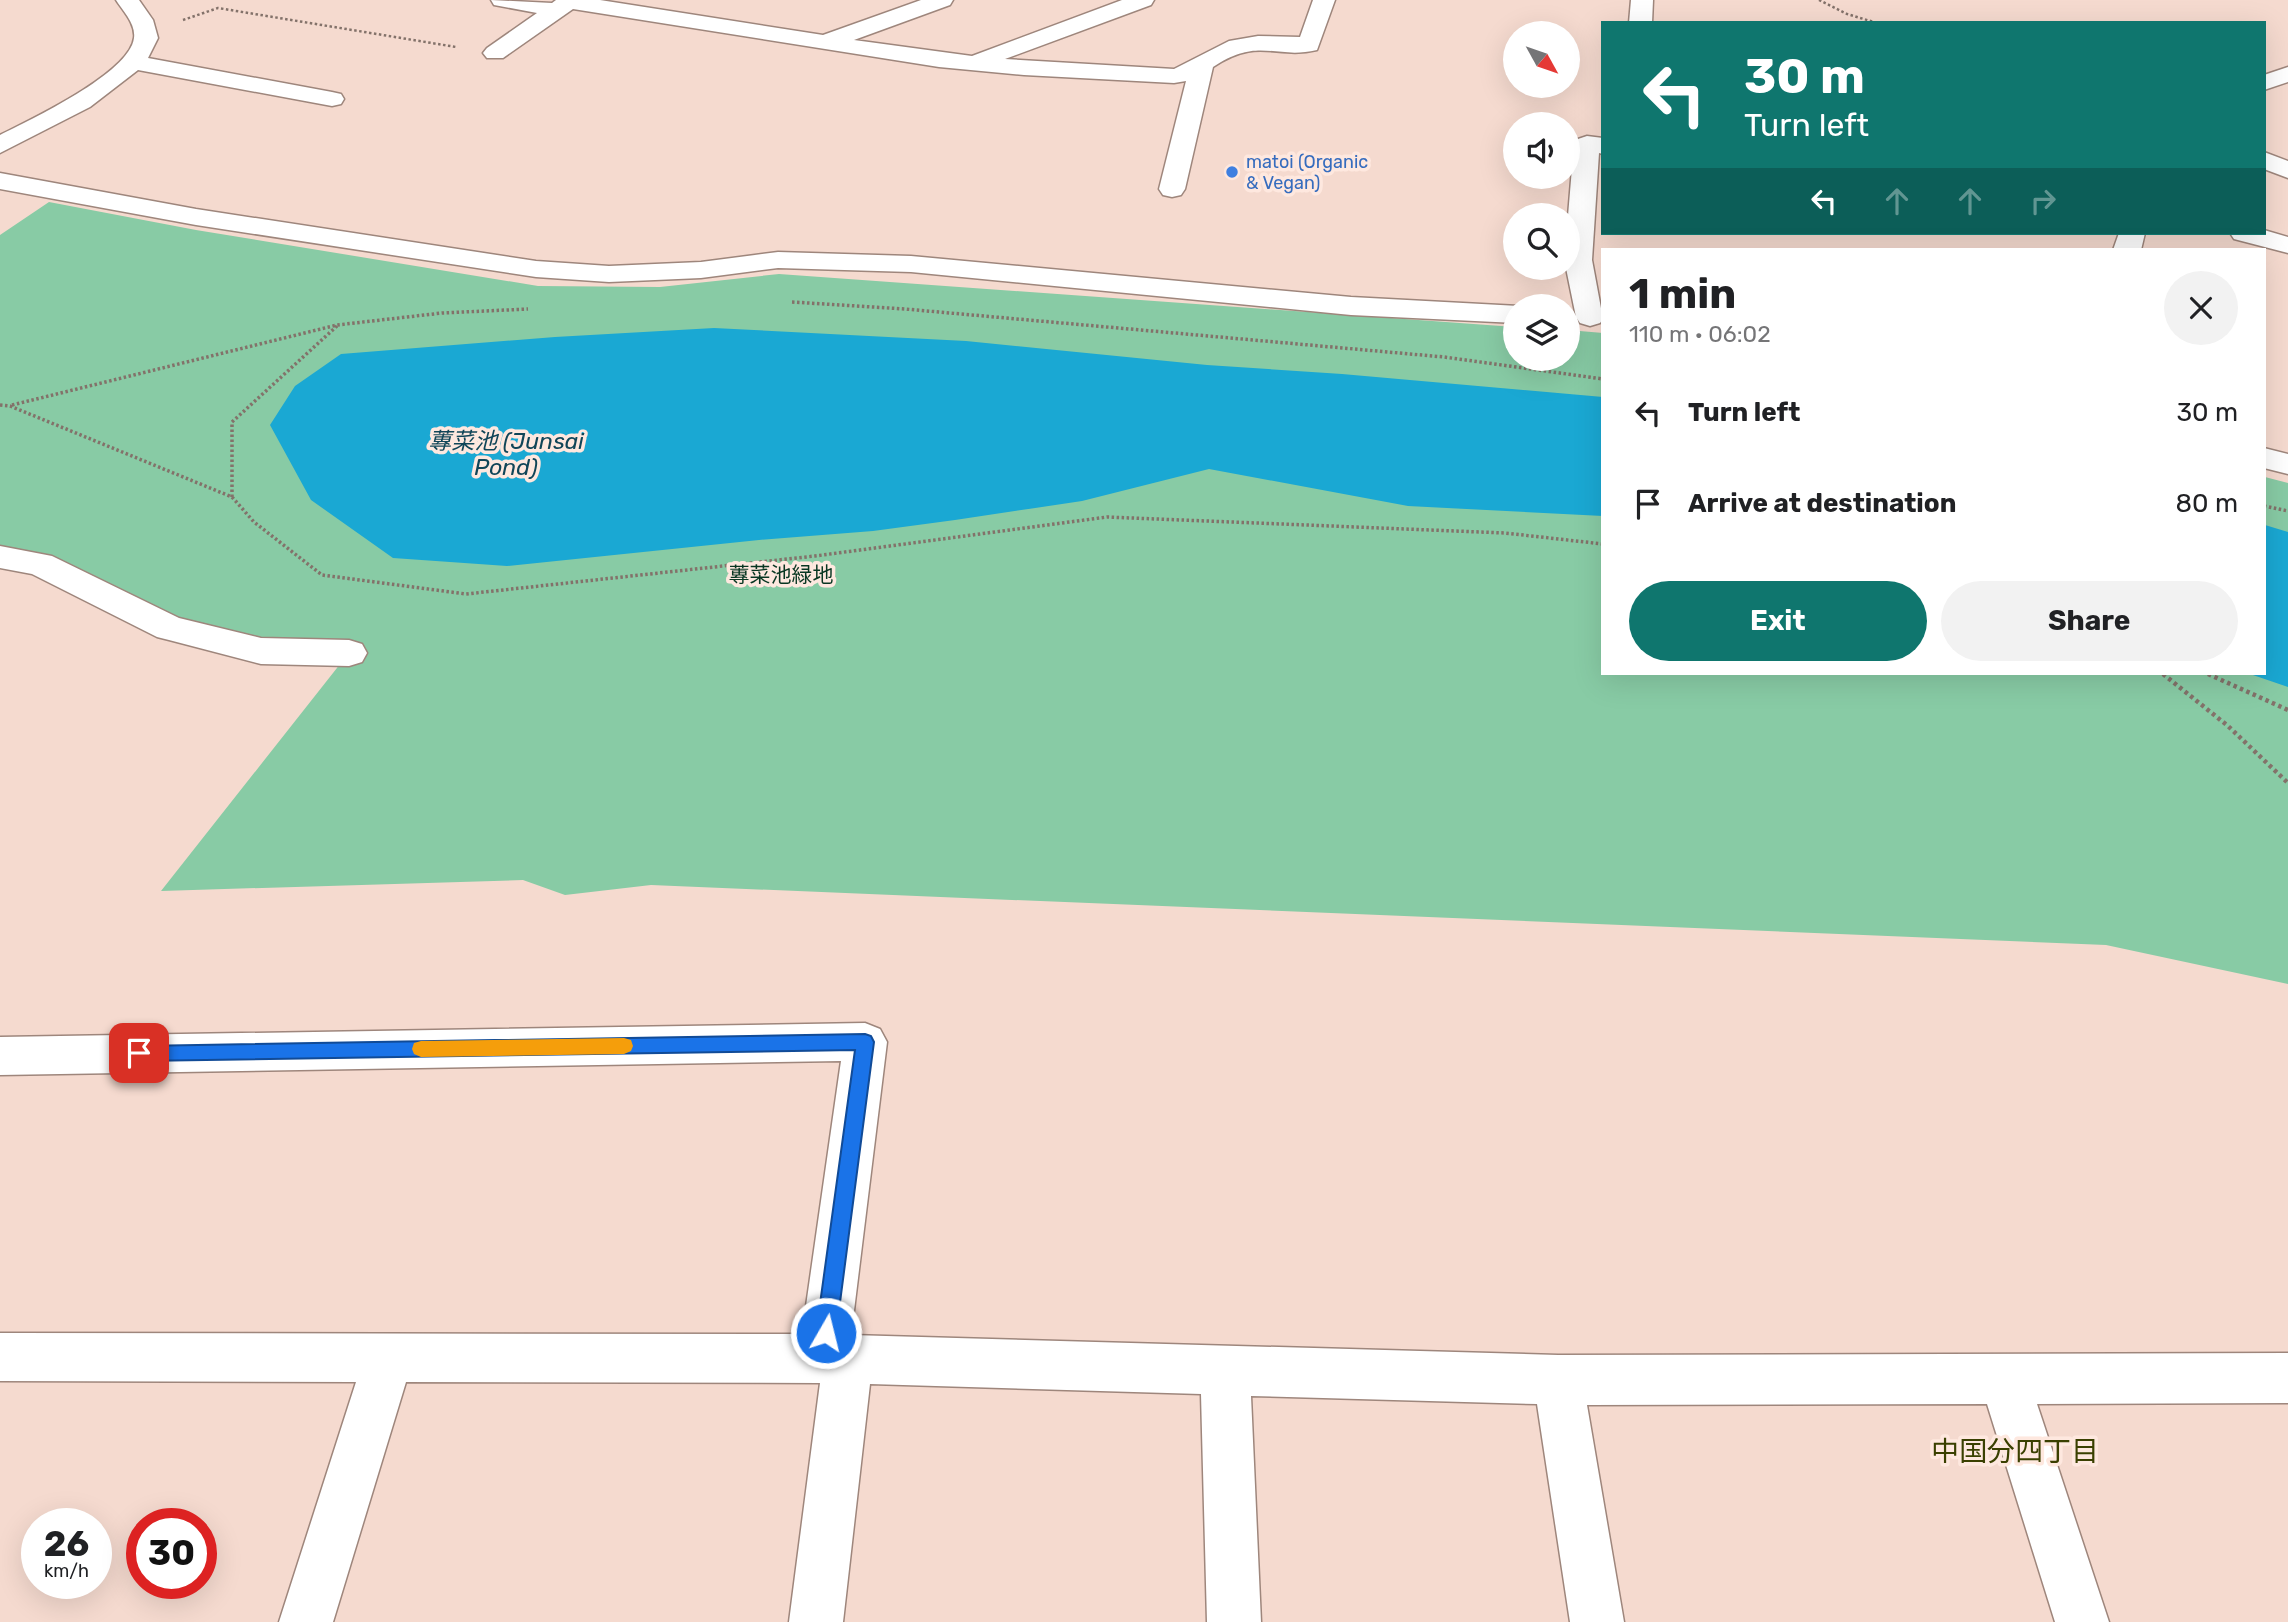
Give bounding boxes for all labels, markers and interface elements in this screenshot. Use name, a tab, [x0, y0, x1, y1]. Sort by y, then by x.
north arrow	[1503, 21, 1580, 98]
map controls	[1503, 21, 1580, 371]
text: 30 m	[1744, 47, 1865, 105]
icon: left	[1629, 49, 1720, 140]
text: Turn left	[1744, 106, 1869, 144]
button: sound	[1503, 112, 1580, 189]
place label: matoi (Organic & Vegan)	[1246, 151, 1368, 194]
marker: matoi (Organic & Vegan)	[1224, 164, 1240, 180]
icon: left	[1805, 182, 1843, 220]
icon: ahead	[1878, 182, 1916, 220]
icon: ahead	[1951, 182, 1989, 220]
icon: right	[2024, 182, 2062, 220]
button: search	[1503, 203, 1580, 280]
text: 1 min	[1629, 269, 1736, 319]
button: close	[2164, 271, 2238, 345]
button: layers	[1503, 294, 1580, 371]
text: 110 m · 06:02	[1629, 320, 1771, 348]
icon: left	[1629, 394, 1667, 432]
text: Turn left	[1688, 397, 1800, 428]
text: 30 m	[2176, 397, 2238, 428]
water label: 蓴菜池 (Junsai Pond)	[428, 427, 585, 481]
icon: arrive	[1629, 485, 1667, 523]
text: Arrive at destination	[1688, 488, 1956, 519]
text: 80 m	[2175, 488, 2238, 519]
park label: 蓴菜池緑地	[729, 562, 834, 587]
button: Exit	[1629, 581, 1927, 661]
button: Share	[1941, 581, 2238, 661]
pin	[109, 1023, 169, 1083]
icon: arrive	[120, 1034, 158, 1072]
position arrow	[789, 1296, 863, 1370]
district label: 中国分四丁目	[1931, 1435, 2099, 1468]
speed limit sign: 30	[126, 1508, 217, 1599]
text: 26	[44, 1523, 89, 1565]
text: km/h	[44, 1560, 89, 1582]

